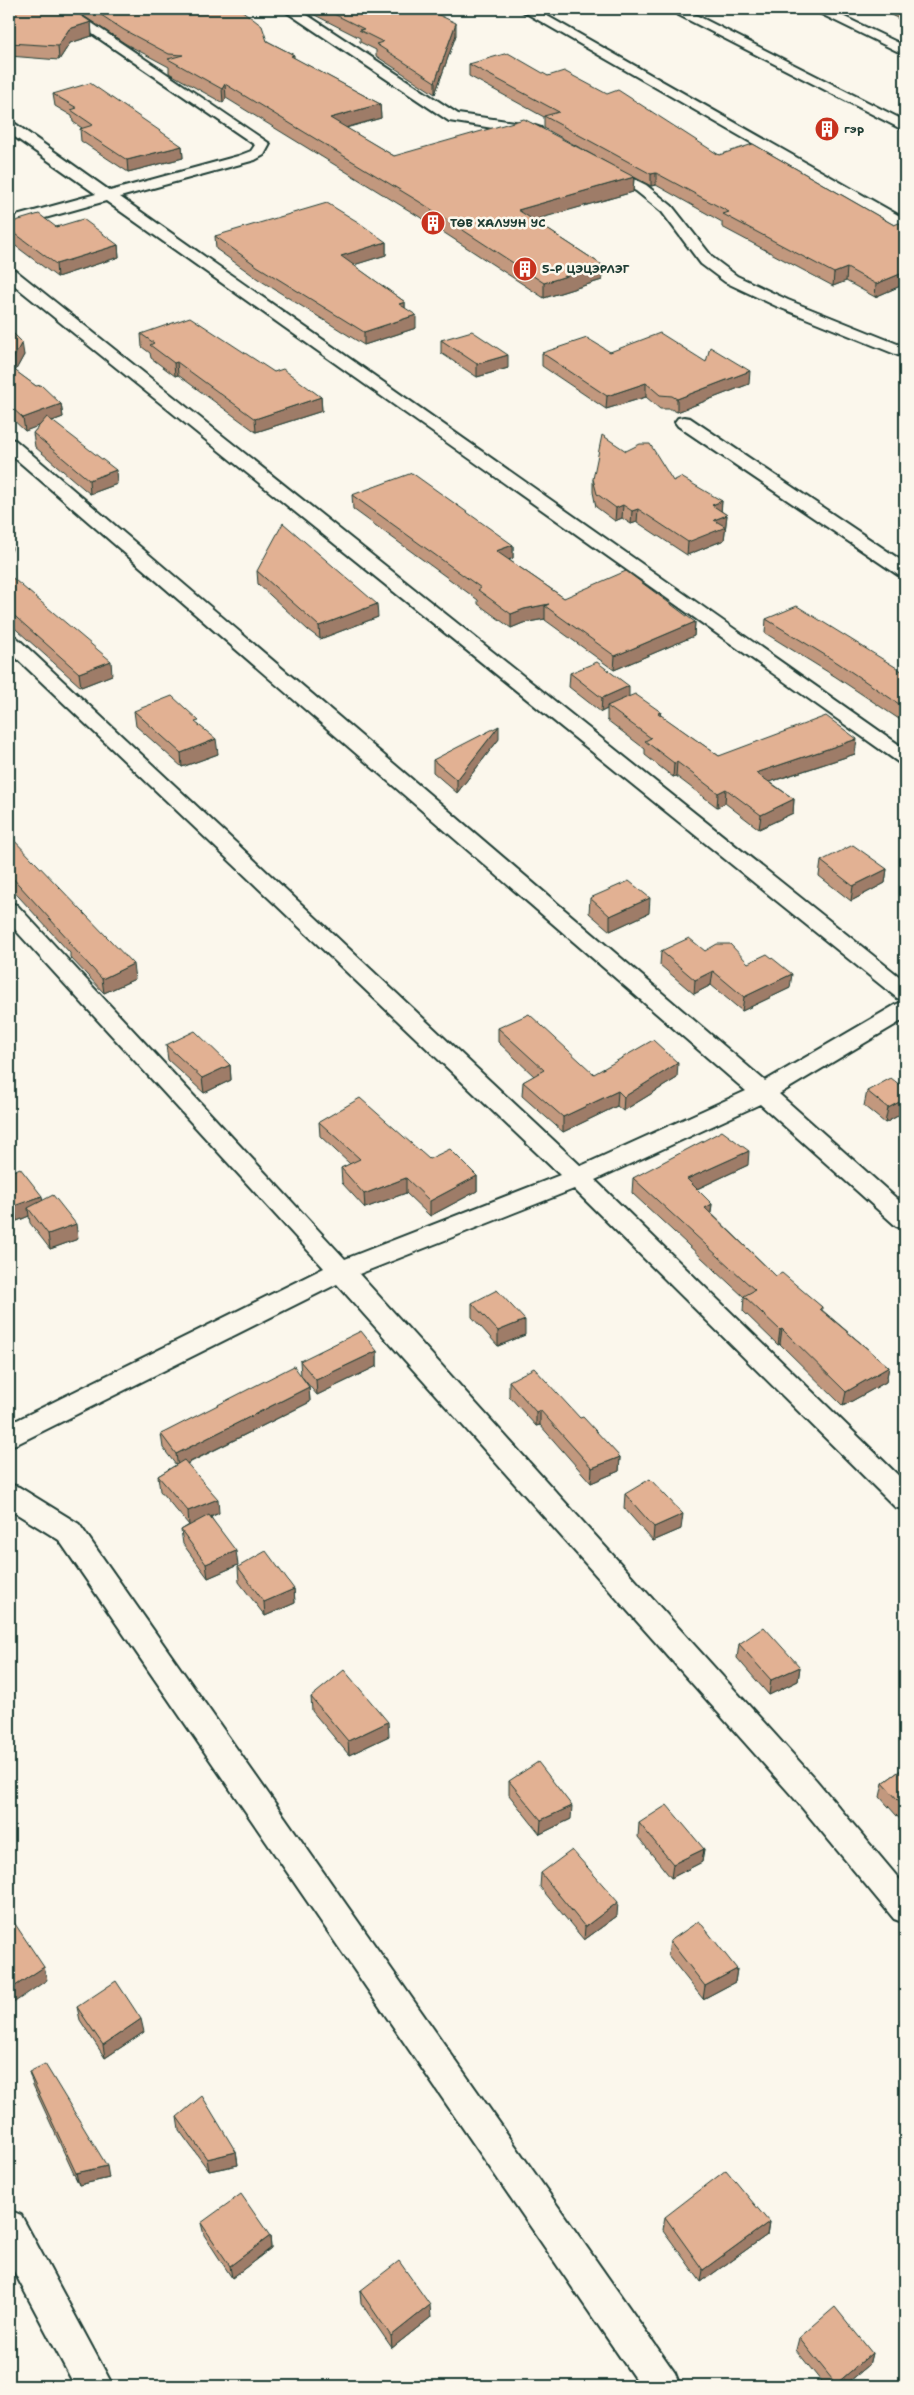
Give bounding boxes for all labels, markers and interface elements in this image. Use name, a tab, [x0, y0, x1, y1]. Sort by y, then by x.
building icon: гэр	[814, 116, 840, 142]
place label: гэр	[844, 121, 864, 137]
building icon: ТӨВ ХАЛУУН УС	[420, 210, 446, 236]
place label: ТӨВ ХАЛУУН УС	[450, 215, 546, 231]
building icon: 5-Р ЦЭЦЭРЛЭГ	[512, 256, 538, 282]
place label: 5-Р ЦЭЦЭРЛЭГ	[542, 261, 630, 277]

